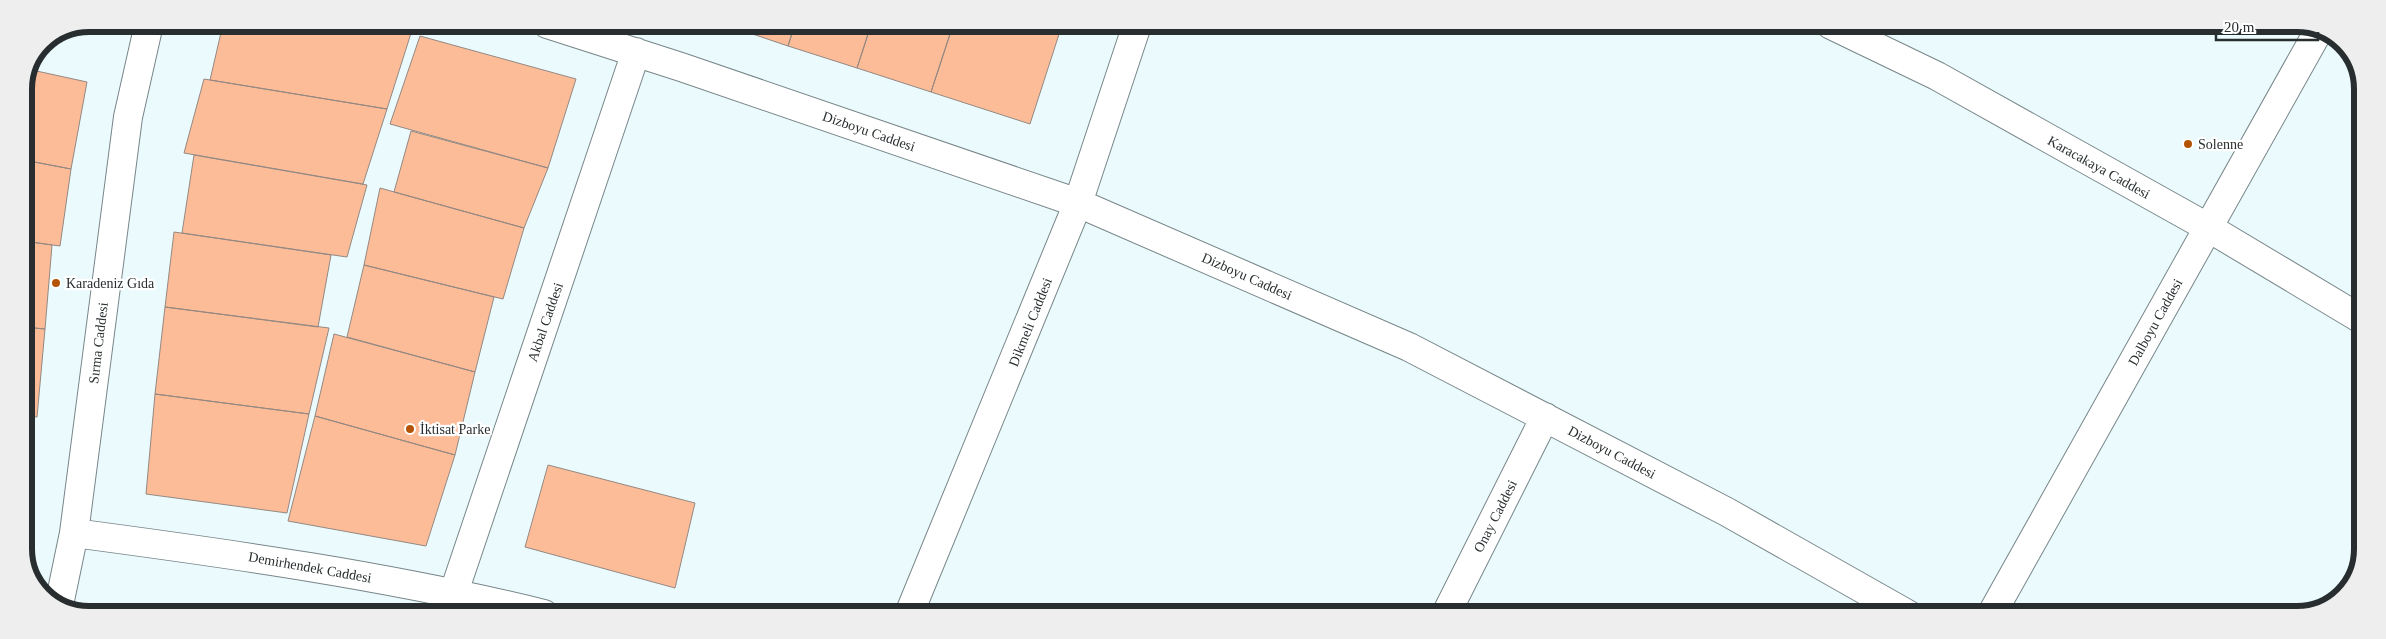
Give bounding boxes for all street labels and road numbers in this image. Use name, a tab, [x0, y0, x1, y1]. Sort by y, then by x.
street label: Dizboyu Caddesi	[821, 109, 917, 154]
street label: Karacakaya Caddesi	[2045, 133, 2153, 202]
street label: Dizboyu Caddesi	[1200, 250, 1294, 303]
street label: Dikmeli Caddesi	[1006, 275, 1055, 369]
street label: Dalboyu Caddesi	[2125, 276, 2186, 368]
street label: Akbal Caddesi	[525, 280, 566, 364]
street label: Sırma Caddesi	[86, 301, 111, 385]
street label: Dizboyu Caddesi	[1565, 423, 1658, 482]
street label: Onay Caddesi	[1471, 478, 1520, 555]
street label: Demirhendek Caddesi	[247, 549, 373, 586]

